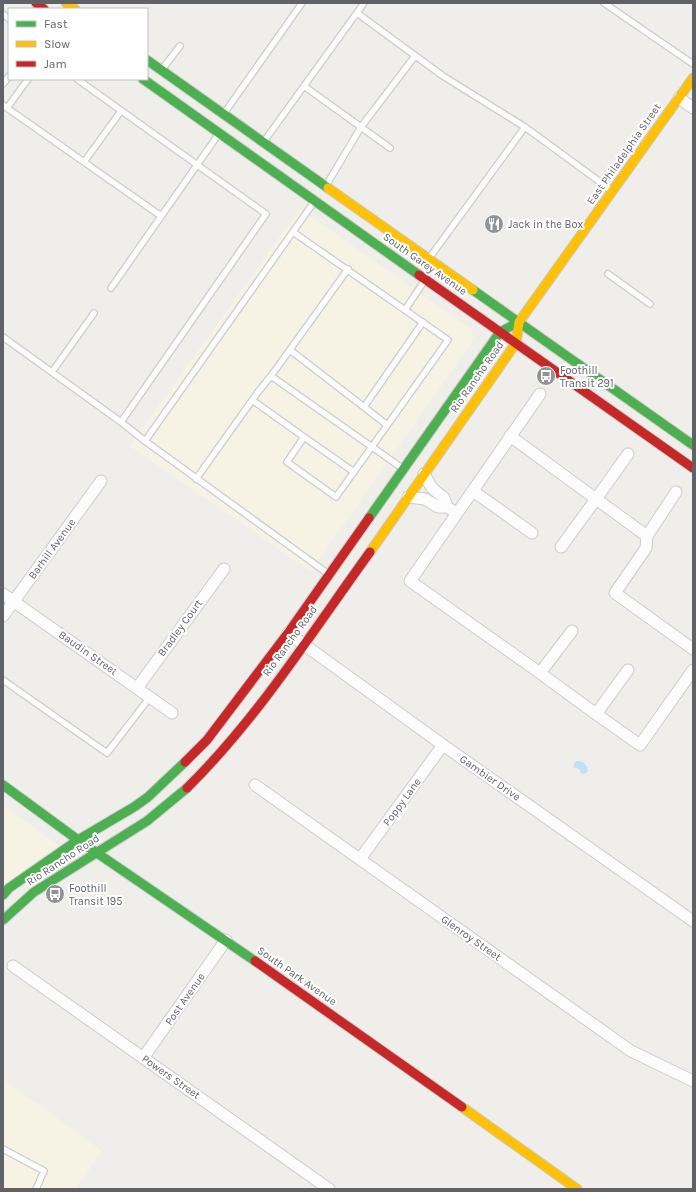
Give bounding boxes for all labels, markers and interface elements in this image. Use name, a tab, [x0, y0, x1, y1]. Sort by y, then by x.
legend	[8, 8, 148, 80]
text: Fast	[44, 17, 68, 31]
text: Slow	[44, 37, 70, 51]
text: Jam	[44, 57, 67, 71]
street label: East Philadelphia Street	[584, 101, 664, 207]
restaurant icon: Jack in the Box	[483, 213, 505, 235]
place label: Jack in the Box	[508, 218, 583, 231]
street label: South Garey Avenue	[381, 230, 470, 298]
street label: Rio Rancho Road	[447, 339, 507, 415]
place label: Foothill Transit 291	[560, 364, 614, 390]
bus stop icon: Foothill Transit 291	[535, 365, 557, 387]
street label: Barhill Avenue	[26, 516, 79, 582]
street label: Bradley Court	[155, 597, 205, 659]
street label: Rio Rancho Road	[260, 603, 320, 679]
street label: Baudin Street	[56, 628, 120, 678]
street label: Gambier Drive	[457, 752, 523, 804]
street label: Poppy Lane	[380, 775, 424, 829]
street label: Rio Rancho Road	[24, 832, 102, 888]
place label: Foothill Transit 195	[69, 882, 122, 908]
bus stop icon: Foothill Transit 195	[44, 883, 66, 905]
street label: Glenroy Street	[438, 912, 504, 964]
street label: South Park Avenue	[255, 944, 339, 1008]
street label: Post Avenue	[162, 970, 208, 1028]
street label: Powers Street	[139, 1052, 203, 1102]

